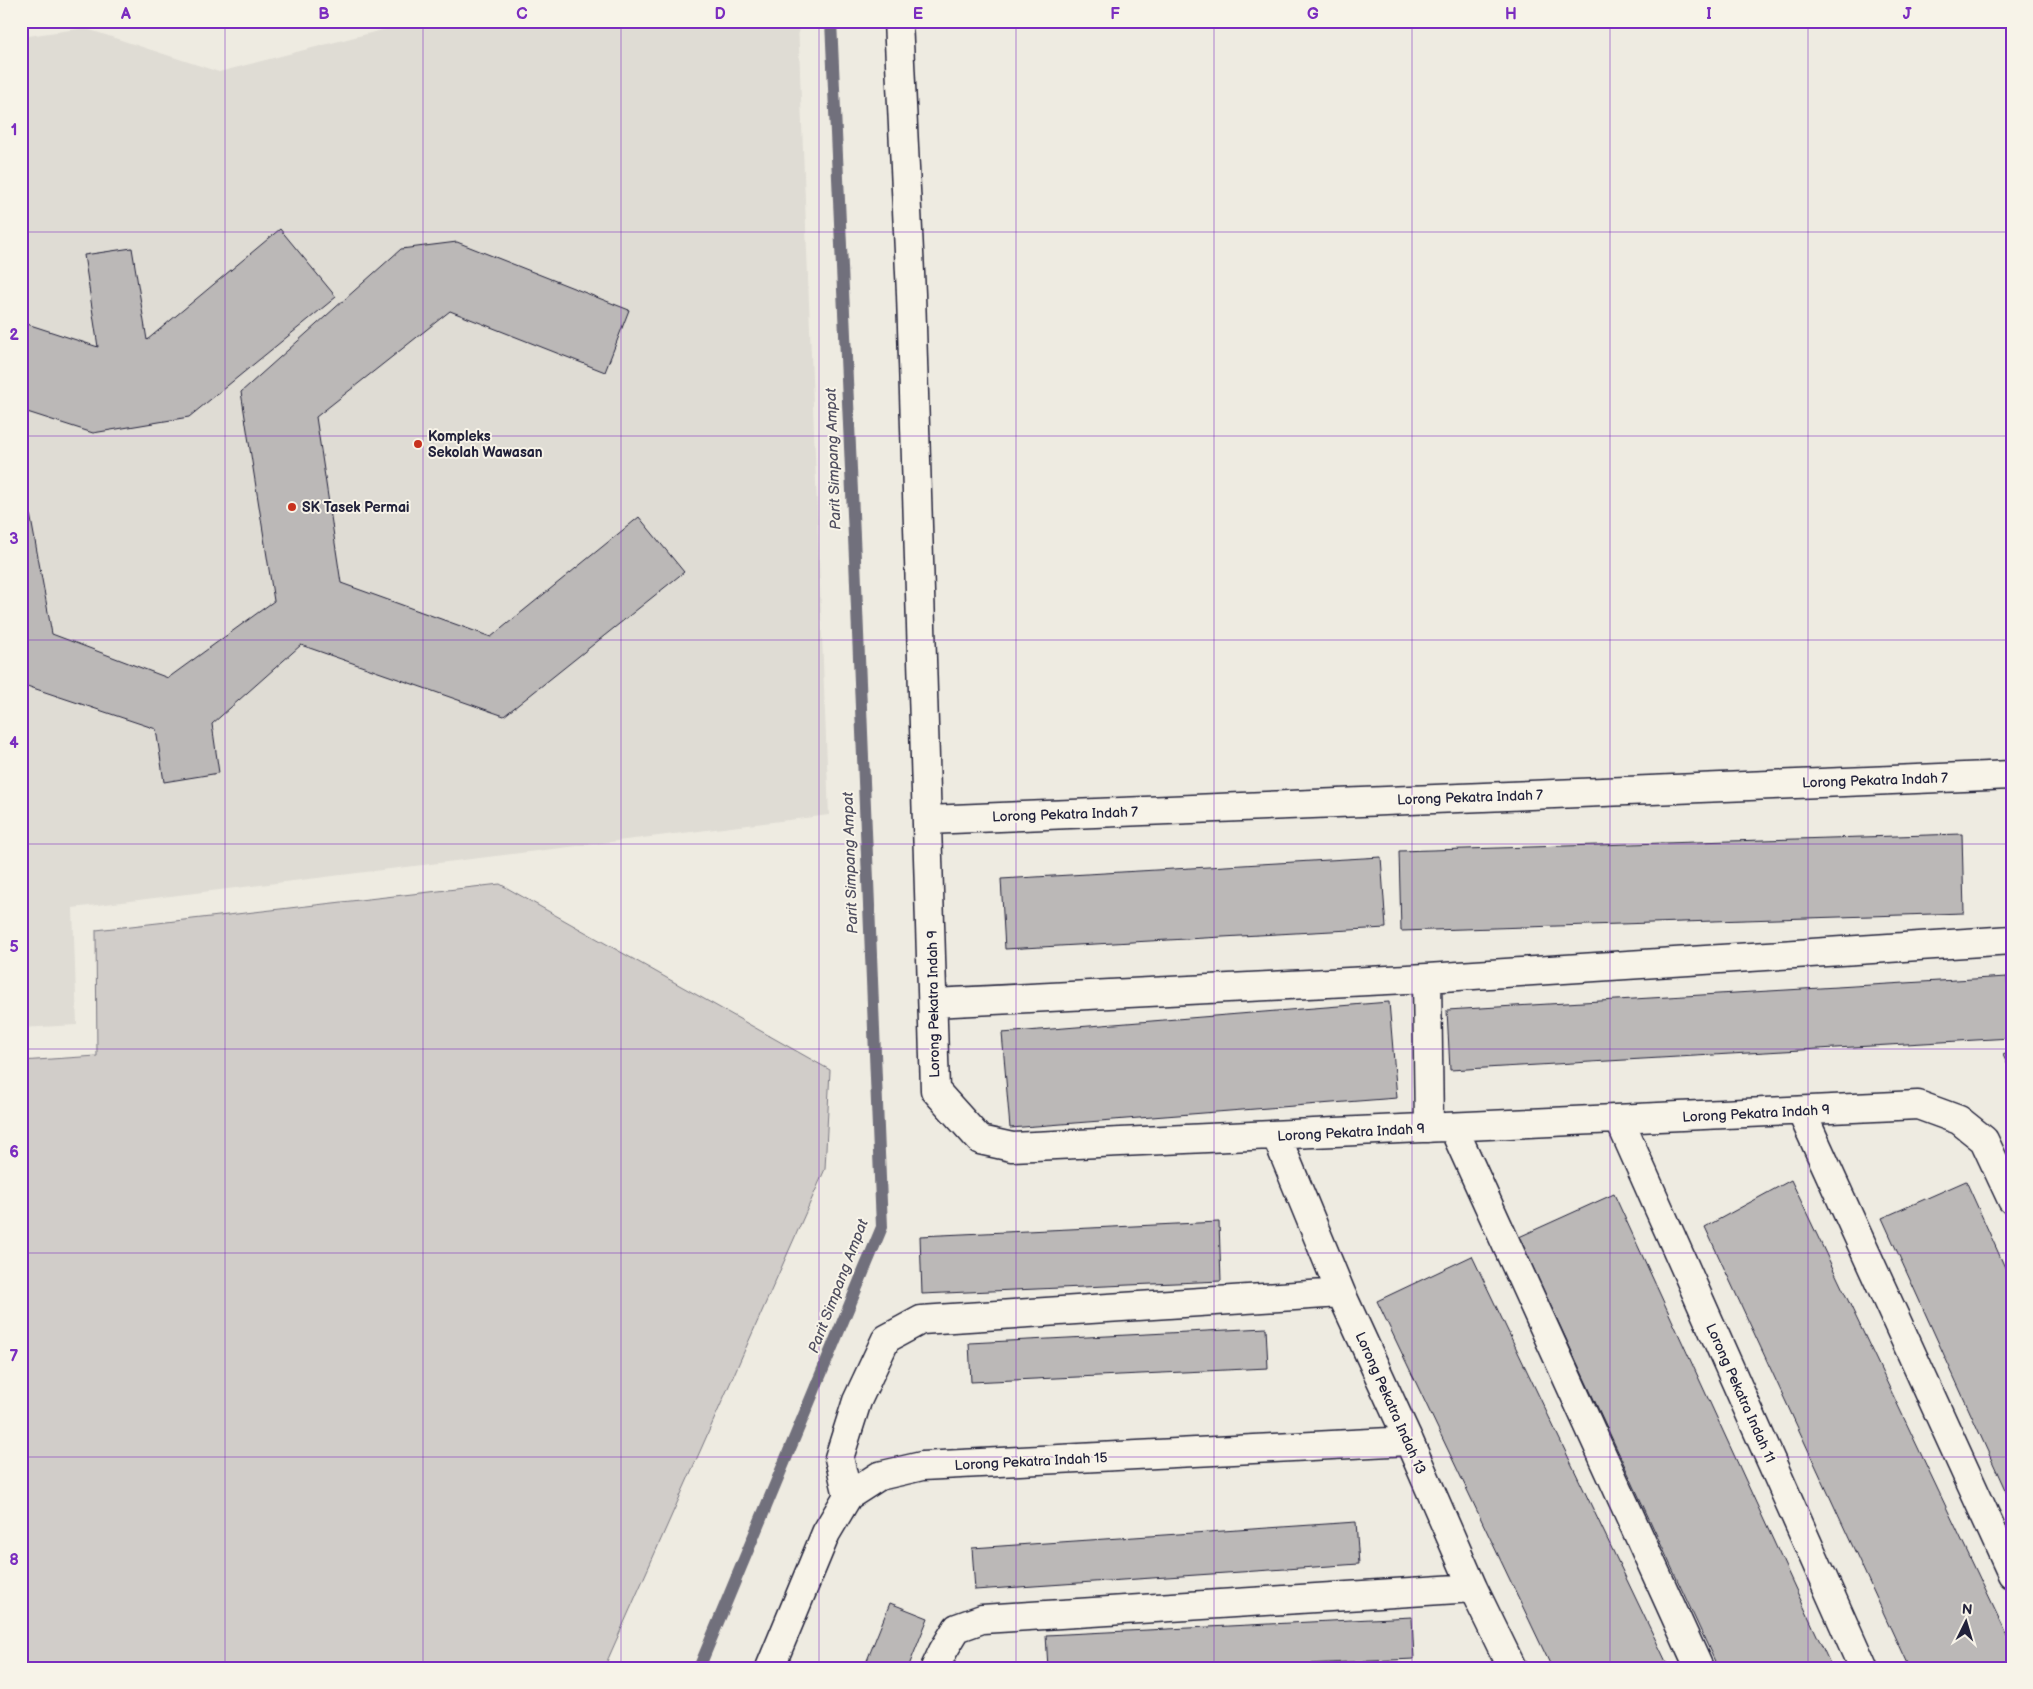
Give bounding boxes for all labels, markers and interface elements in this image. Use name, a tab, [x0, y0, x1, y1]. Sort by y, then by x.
text: A	[120, 5, 131, 24]
text: B	[318, 5, 330, 24]
text: C	[516, 5, 528, 24]
text: D	[714, 5, 726, 24]
text: E	[913, 5, 923, 24]
text: F	[1110, 5, 1120, 24]
text: G	[1307, 5, 1319, 24]
text: H	[1505, 5, 1517, 24]
text: I	[1706, 5, 1712, 24]
text: J	[1903, 5, 1912, 24]
text: 1	[11, 121, 17, 140]
text: 2	[9, 326, 19, 345]
water label: Parit Simpang Ampat	[822, 387, 845, 530]
place label: Kompleks Sekolah Wawasan	[428, 428, 543, 461]
marker: Kompleks Sekolah Wawasan	[412, 438, 424, 450]
place label: SK Tasek Permai	[302, 499, 410, 516]
marker: SK Tasek Permai	[286, 501, 298, 513]
text: 3	[9, 530, 19, 549]
text: 4	[9, 734, 19, 753]
street label: Lorong Pekatra Indah 7	[1802, 769, 1948, 792]
street label: Lorong Pekatra Indah 7	[1397, 786, 1543, 809]
water label: Parit Simpang Ampat	[839, 791, 862, 934]
street label: Lorong Pekatra Indah 7	[992, 803, 1138, 826]
street label: Lorong Pekatra Indah 9	[924, 930, 943, 1078]
text: 5	[9, 938, 19, 957]
street label: Lorong Pekatra Indah 9	[1682, 1101, 1830, 1126]
street label: Lorong Pekatra Indah 9	[1277, 1120, 1425, 1145]
text: 6	[9, 1143, 19, 1162]
water label: Parit Simpang Ampat	[804, 1216, 873, 1356]
street label: Lorong Pekatra Indah 11	[1702, 1321, 1779, 1465]
street label: Lorong Pekatra Indah 13	[1352, 1330, 1430, 1477]
text: 7	[10, 1347, 19, 1366]
street label: Lorong Pekatra Indah 15	[954, 1449, 1108, 1474]
text: 8	[9, 1551, 19, 1570]
north arrow	[1940, 1596, 1990, 1646]
text: N	[1961, 1601, 1973, 1618]

